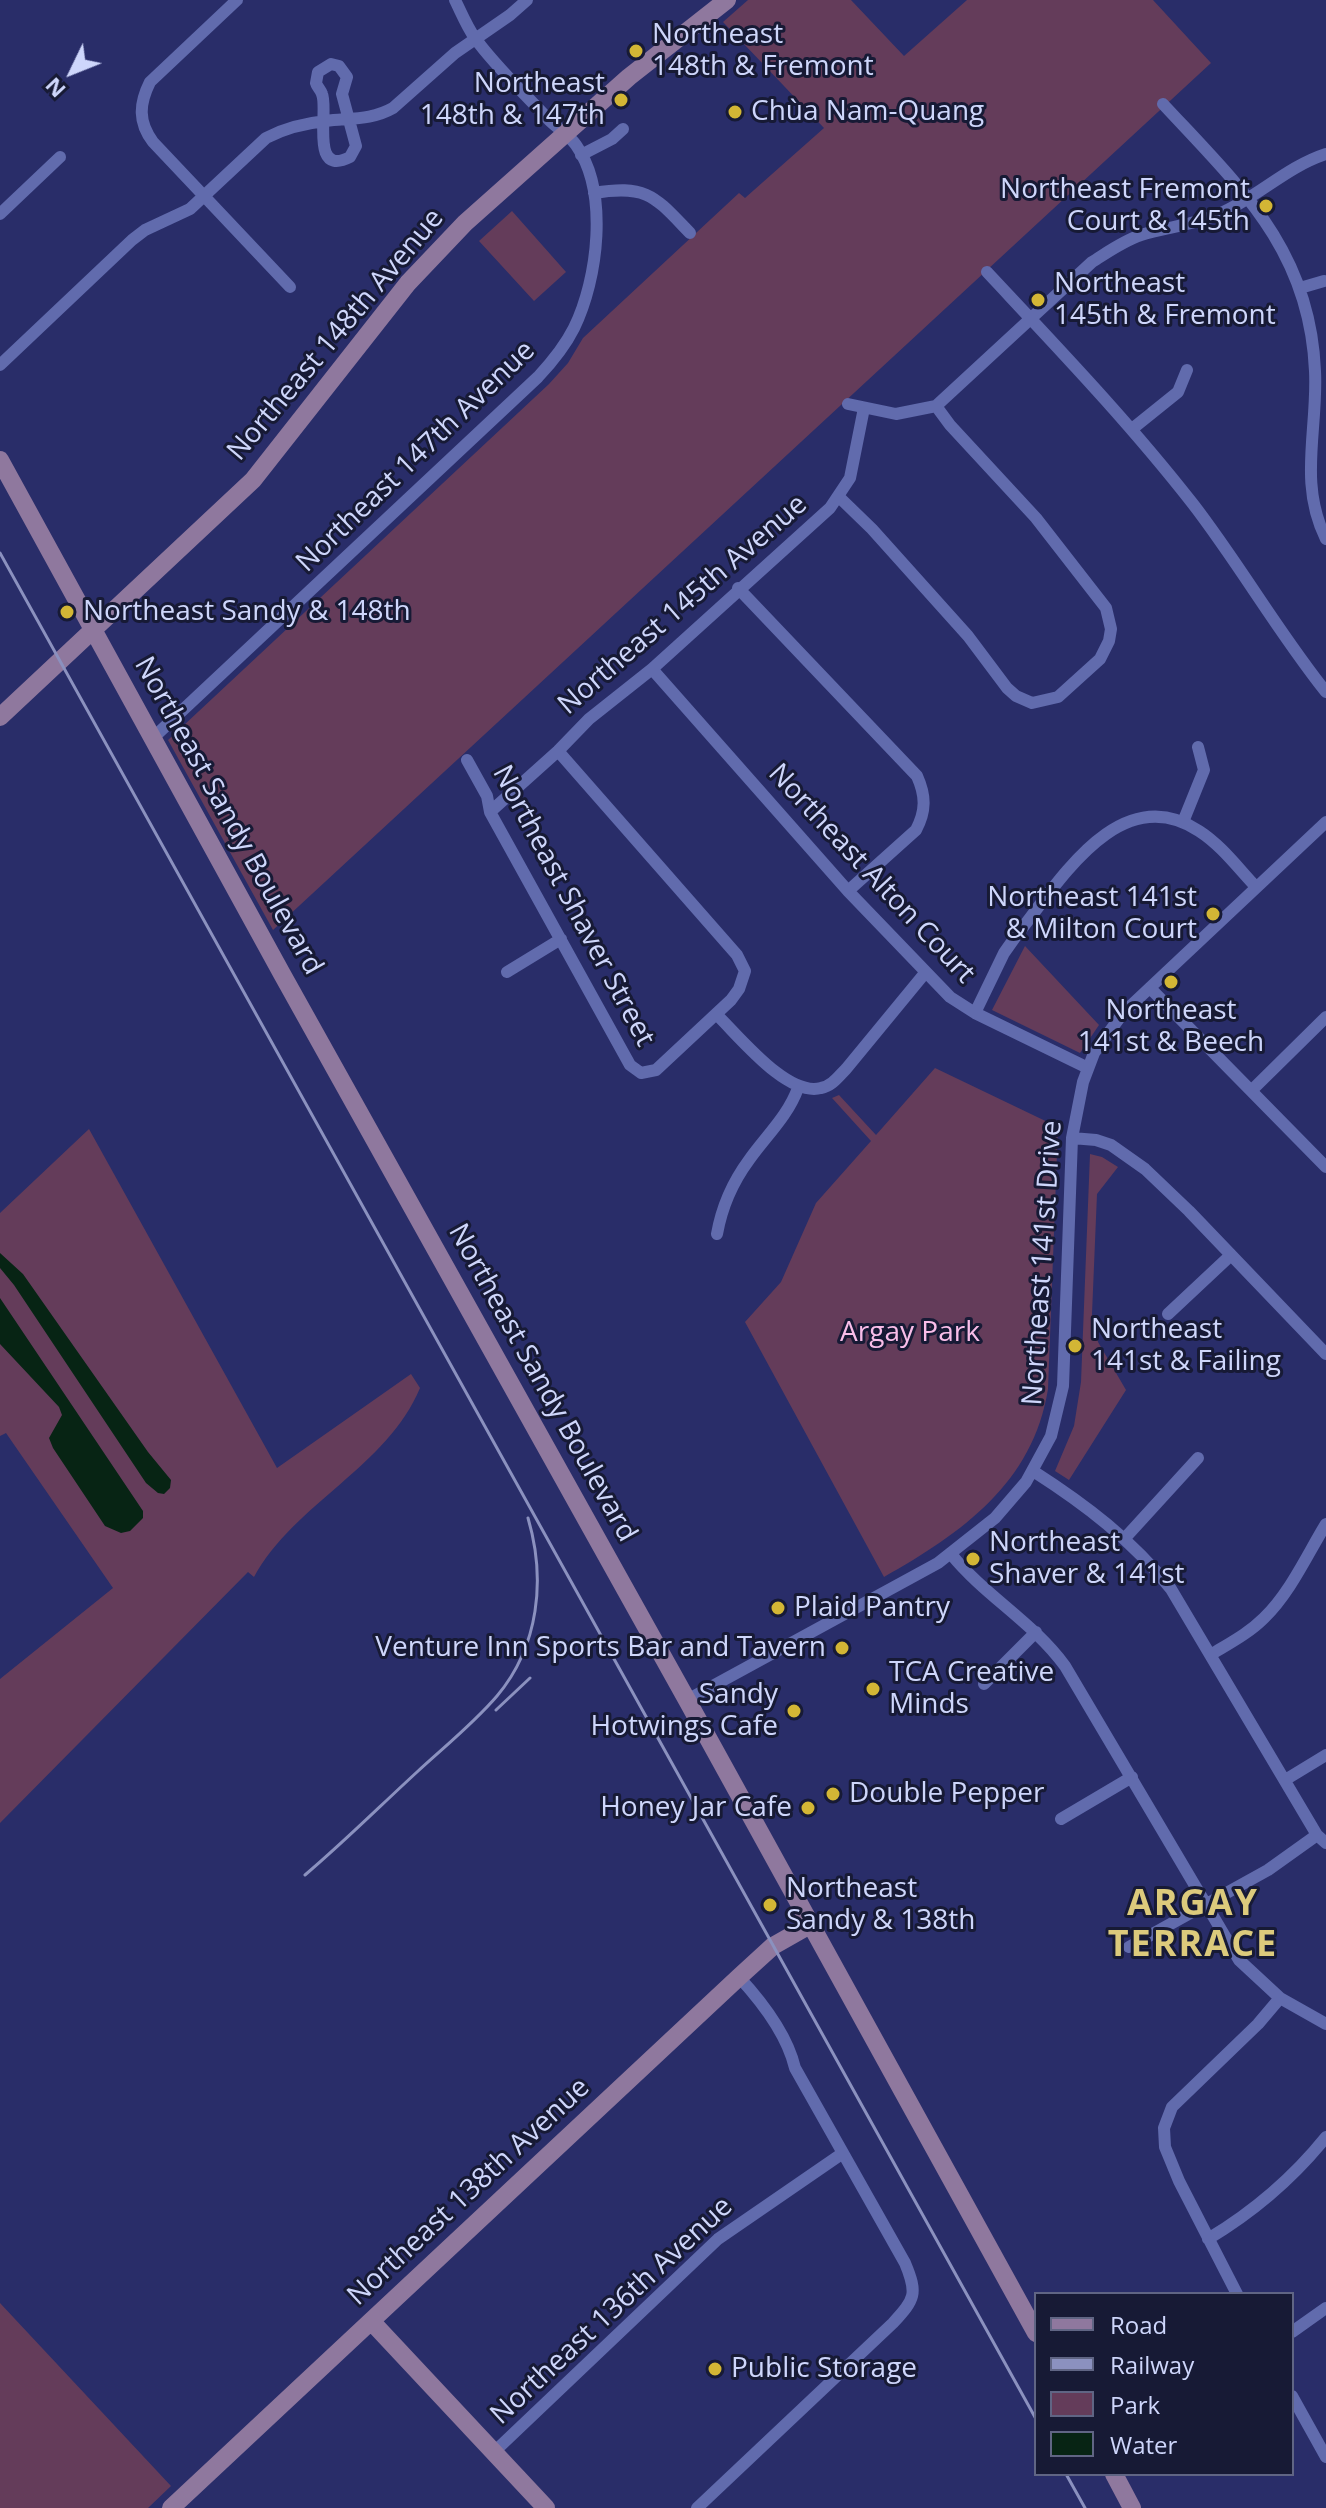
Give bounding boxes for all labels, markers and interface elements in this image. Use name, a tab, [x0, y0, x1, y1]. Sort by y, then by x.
place label: Northeast 148th & Fremont	[652, 18, 874, 84]
north arrow	[32, 32, 112, 112]
marker: Northeast 148th & Fremont	[627, 42, 645, 60]
place label: Northeast 148th & 147th	[420, 67, 605, 133]
text: N	[37, 72, 72, 105]
marker: Northeast 148th & 147th	[612, 91, 630, 109]
place label: Chùa Nam-Quang	[751, 95, 984, 129]
marker: Chùa Nam-Quang	[726, 103, 744, 121]
place label: Northeast Fremont Court & 145th	[1000, 173, 1250, 239]
marker: Northeast Fremont Court & 145th	[1257, 197, 1275, 215]
street label: Northeast 148th Avenue	[221, 202, 451, 468]
place label: Northeast 145th & Fremont	[1054, 267, 1276, 333]
marker: Northeast 145th & Fremont	[1029, 291, 1047, 309]
street label: Northeast 147th Avenue	[290, 334, 542, 580]
street label: Northeast 145th Avenue	[552, 488, 814, 722]
place label: Northeast Sandy & 148th	[83, 595, 411, 629]
marker: Northeast Sandy & 148th	[58, 603, 76, 621]
street label: Northeast Sandy Boulevard	[127, 651, 329, 981]
street label: Northeast Alton Court	[761, 757, 981, 991]
street label: Northeast Shaver Street	[485, 760, 661, 1052]
place label: Northeast 141st & Milton Court	[987, 881, 1197, 947]
marker: Northeast 141st & Milton Court	[1204, 905, 1222, 923]
marker: Northeast 141st & Beech	[1162, 973, 1180, 991]
place label: Northeast 141st & Beech	[1078, 994, 1264, 1060]
street label: Northeast 141st Drive	[1016, 1119, 1070, 1407]
street label: Northeast Sandy Boulevard	[441, 1218, 643, 1548]
place label: Northeast 141st & Failing	[1091, 1313, 1281, 1379]
park label: Argay Park	[840, 1316, 980, 1350]
marker: Northeast 141st & Failing	[1066, 1337, 1084, 1355]
place label: Northeast Shaver & 141st	[989, 1526, 1185, 1592]
marker: Northeast Shaver & 141st	[964, 1550, 982, 1568]
place label: Plaid Pantry	[794, 1591, 950, 1625]
marker: Plaid Pantry	[769, 1599, 787, 1617]
place label: Venture Inn Sports Bar and Tavern	[375, 1631, 826, 1665]
marker: Venture Inn Sports Bar and Tavern	[833, 1639, 851, 1657]
place label: TCA Creative Minds	[889, 1656, 1054, 1722]
place label: Sandy Hotwings Cafe	[590, 1678, 778, 1744]
marker: TCA Creative Minds	[864, 1680, 882, 1698]
marker: Sandy Hotwings Cafe	[785, 1702, 803, 1720]
place label: Double Pepper	[849, 1777, 1045, 1811]
marker: Double Pepper	[824, 1785, 842, 1803]
place label: Honey Jar Cafe	[600, 1791, 792, 1825]
marker: Honey Jar Cafe	[799, 1799, 817, 1817]
place label: Northeast Sandy & 138th	[786, 1872, 975, 1938]
district label: ARGAY TERRACE	[1108, 1883, 1278, 1968]
marker: Northeast Sandy & 138th	[761, 1896, 779, 1914]
street label: Northeast 138th Avenue	[341, 2071, 597, 2313]
street label: Northeast 136th Avenue	[484, 2190, 740, 2432]
legend	[1034, 2292, 1294, 2476]
text: Road	[1110, 2308, 1167, 2341]
text: Railway	[1110, 2348, 1194, 2381]
place label: Public Storage	[731, 2352, 917, 2386]
marker: Public Storage	[706, 2360, 724, 2378]
text: Park	[1110, 2388, 1160, 2421]
text: Water	[1110, 2428, 1177, 2461]

